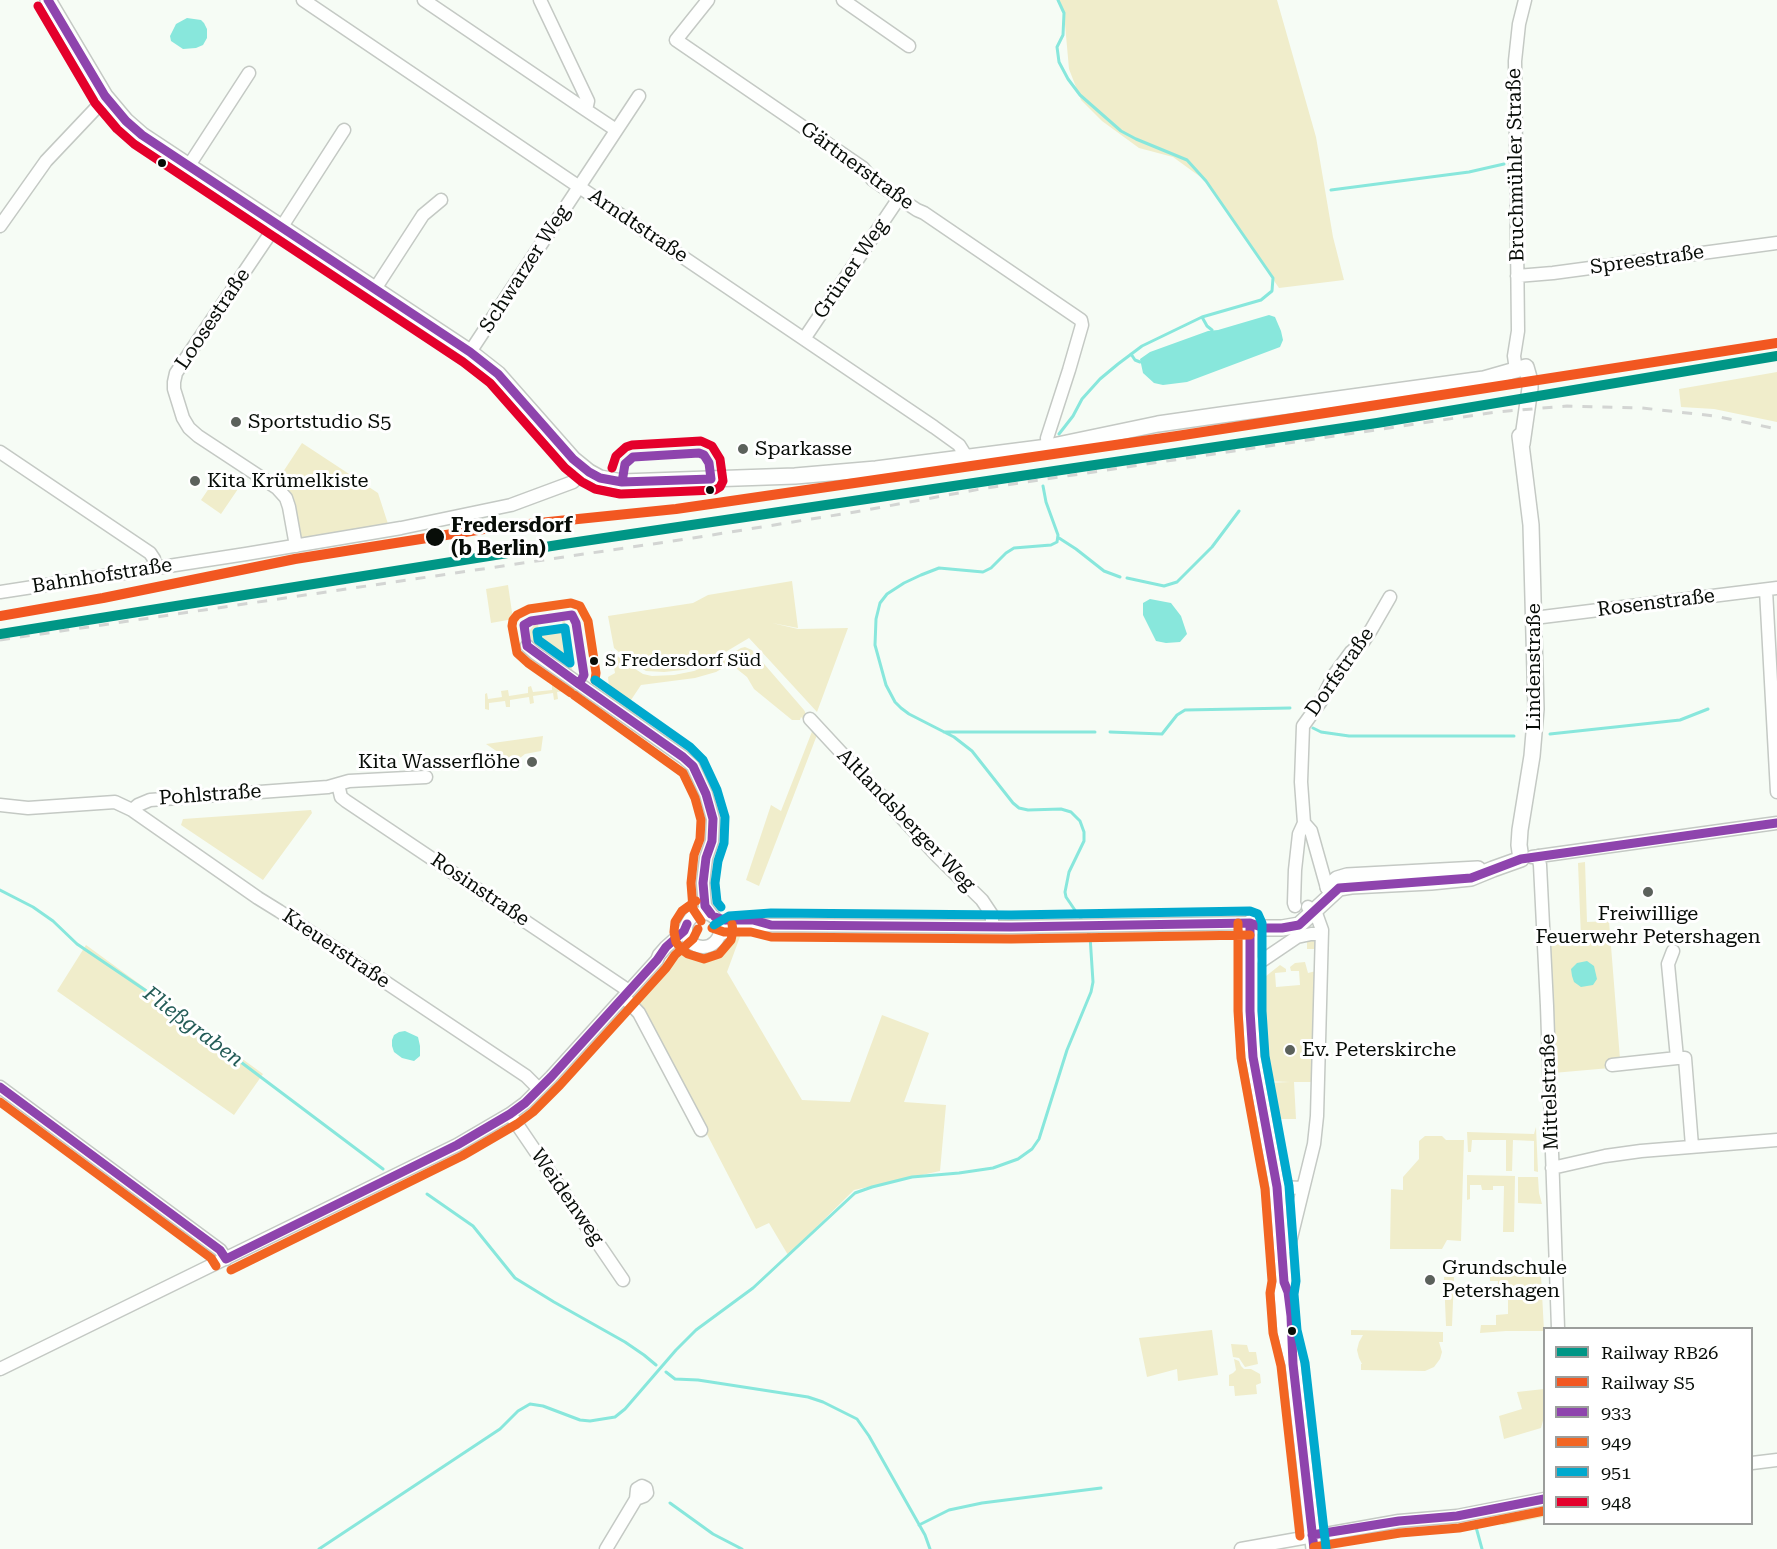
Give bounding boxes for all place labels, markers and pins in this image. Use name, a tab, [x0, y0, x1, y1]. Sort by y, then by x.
unlabelled marker	[156, 157, 168, 169]
place label: Sportstudio S5	[248, 410, 391, 434]
marker: Sportstudio S5	[229, 415, 243, 429]
place label: Sparkasse	[755, 437, 852, 461]
marker: Sparkasse	[736, 442, 750, 456]
place label: Kita Krümelkiste	[207, 469, 369, 493]
marker: Kita Krümelkiste	[188, 474, 202, 488]
unlabelled marker	[704, 484, 716, 496]
place label: Fredersdorf (b Berlin)	[451, 514, 573, 561]
marker: Fredersdorf (b Berlin)	[424, 526, 446, 548]
place label: S Fredersdorf Süd	[605, 650, 761, 672]
marker: S Fredersdorf Süd	[588, 655, 600, 667]
place label: Kita Wasserflöhe	[358, 750, 520, 774]
marker: Kita Wasserflöhe	[525, 755, 539, 769]
marker: Freiwillige Feuerwehr Petershagen	[1641, 885, 1655, 899]
place label: Freiwillige Feuerwehr Petershagen	[1535, 902, 1761, 949]
place label: Ev. Peterskirche	[1302, 1038, 1456, 1062]
marker: Ev. Peterskirche	[1283, 1043, 1297, 1057]
place label: Grundschule Petershagen	[1442, 1256, 1567, 1303]
marker: Grundschule Petershagen	[1423, 1273, 1437, 1287]
unlabelled marker	[1286, 1325, 1298, 1337]

